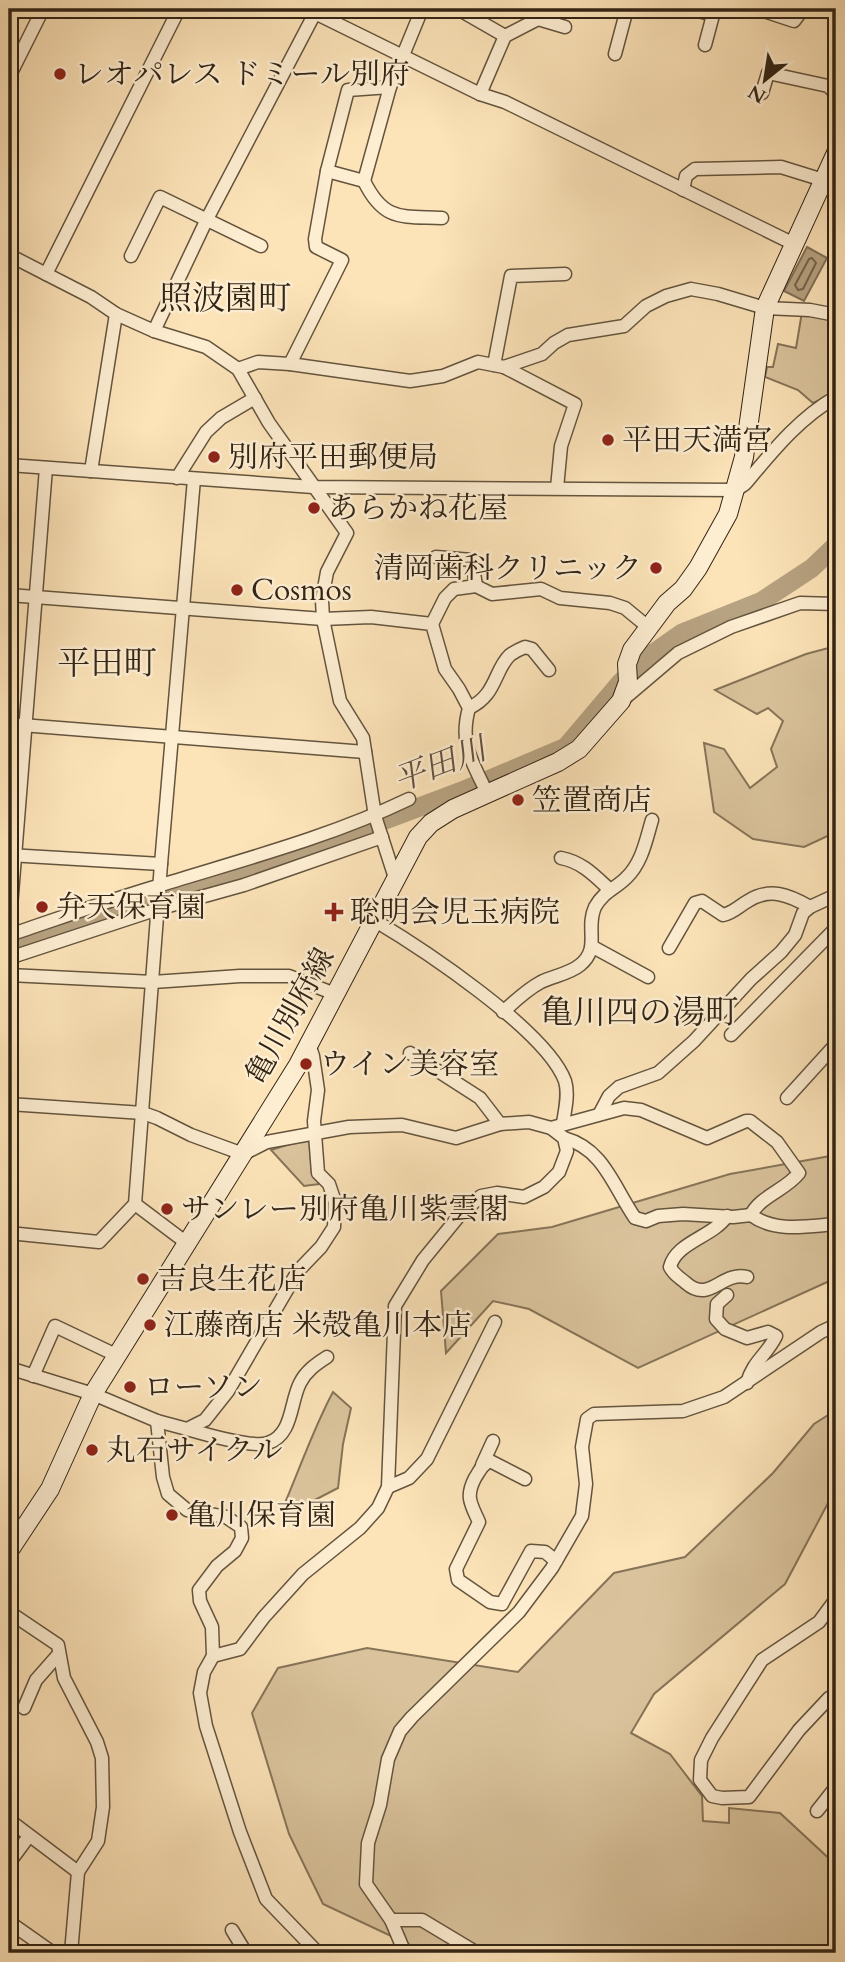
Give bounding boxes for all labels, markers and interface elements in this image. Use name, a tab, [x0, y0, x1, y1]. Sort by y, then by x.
north arrow	[730, 46, 800, 116]
place label: レオパレス ドミール別府	[74, 54, 410, 95]
marker: レオパレス ドミール別府	[52, 66, 68, 82]
text: N	[743, 78, 771, 109]
district label: 照波園町	[159, 276, 291, 321]
place label: 平田天満宮	[622, 420, 772, 461]
marker: 平田天満宮	[600, 432, 616, 448]
place label: 別府平田郵便局	[228, 437, 438, 478]
marker: 別府平田郵便局	[206, 449, 222, 465]
place label: あらかね花屋	[328, 488, 508, 529]
marker: あらかね花屋	[306, 500, 322, 516]
place label: 清岡歯科クリニック	[374, 548, 642, 589]
marker: 清岡歯科クリニック	[648, 560, 664, 576]
place label: Cosmos	[251, 570, 352, 611]
marker: Cosmos	[229, 582, 245, 598]
district label: 平田町	[58, 641, 157, 686]
water label: 平田川	[387, 726, 495, 803]
place label: 笠置商店	[532, 780, 652, 821]
marker: 笠置商店	[510, 792, 526, 808]
place label: 弁天保育園	[56, 887, 206, 928]
place label: 聡明会児玉病院	[350, 892, 560, 933]
marker: 弁天保育園	[34, 899, 50, 915]
marker: 聡明会児玉病院	[324, 902, 344, 922]
street label: 亀川別府線	[236, 940, 344, 1092]
district label: 亀川四の湯町	[540, 990, 738, 1035]
place label: ウイン美容室	[320, 1044, 499, 1085]
marker: ウイン美容室	[298, 1056, 314, 1072]
place label: サンレー別府亀川紫雲閣	[181, 1189, 509, 1230]
marker: サンレー別府亀川紫雲閣	[159, 1201, 175, 1217]
place label: 吉良生花店	[157, 1259, 307, 1300]
marker: 吉良生花店	[135, 1271, 151, 1287]
place label: 江藤商店 米殻亀川本店	[164, 1305, 472, 1346]
marker: 江藤商店 米殻亀川本店	[142, 1317, 158, 1333]
place label: ローソン	[144, 1367, 263, 1408]
marker: ローソン	[122, 1379, 138, 1395]
place label: 丸石サイクル	[106, 1430, 282, 1471]
marker: 丸石サイクル	[84, 1442, 100, 1458]
place label: 亀川保育園	[186, 1495, 336, 1536]
marker: 亀川保育園	[164, 1507, 180, 1523]

